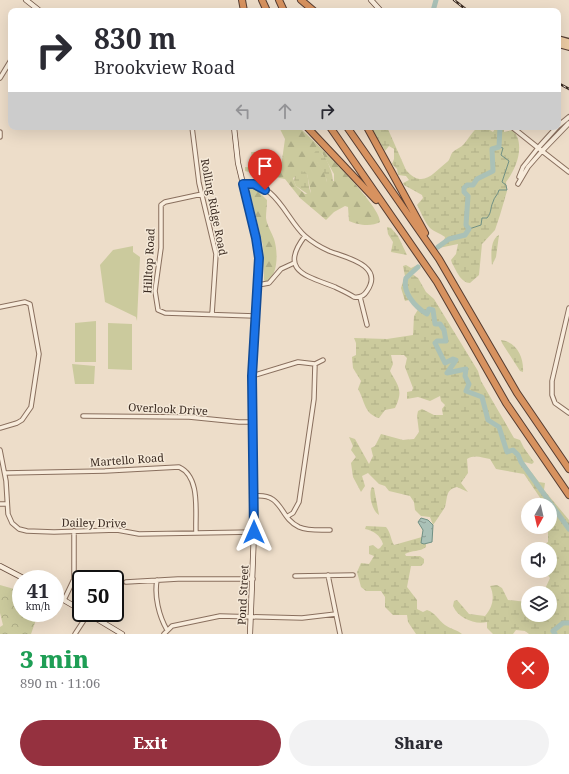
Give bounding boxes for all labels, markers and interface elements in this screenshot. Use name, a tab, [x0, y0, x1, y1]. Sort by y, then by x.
text: 830 m	[94, 19, 176, 57]
icon: right	[28, 24, 80, 76]
text: Brookview Road	[94, 55, 235, 79]
icon: left	[232, 100, 254, 122]
icon: ahead	[274, 100, 296, 122]
icon: right	[316, 100, 338, 122]
pin	[248, 149, 282, 190]
icon: arrive	[254, 155, 276, 177]
street label: Rolling Ridge Road	[198, 157, 231, 257]
street label: Hilltop Road	[139, 228, 158, 294]
street label: Overlook Drive	[128, 399, 208, 418]
street label: Martello Road	[90, 449, 165, 470]
north arrow	[521, 498, 557, 534]
map controls	[521, 498, 557, 622]
position arrow	[233, 511, 275, 553]
street label: Dailey Drive	[61, 514, 127, 531]
button: sound	[521, 542, 557, 578]
street label: Pond Street	[233, 564, 252, 626]
speed limit sign: 50	[72, 570, 124, 622]
text: 41	[27, 577, 49, 604]
button: layers	[521, 586, 557, 622]
text: km/h	[26, 599, 50, 613]
text: 3 min	[20, 642, 89, 675]
button: close	[507, 647, 549, 689]
text: 890 m · 11:06	[20, 674, 100, 692]
button: Exit	[20, 720, 281, 766]
button: Share	[289, 720, 549, 766]

